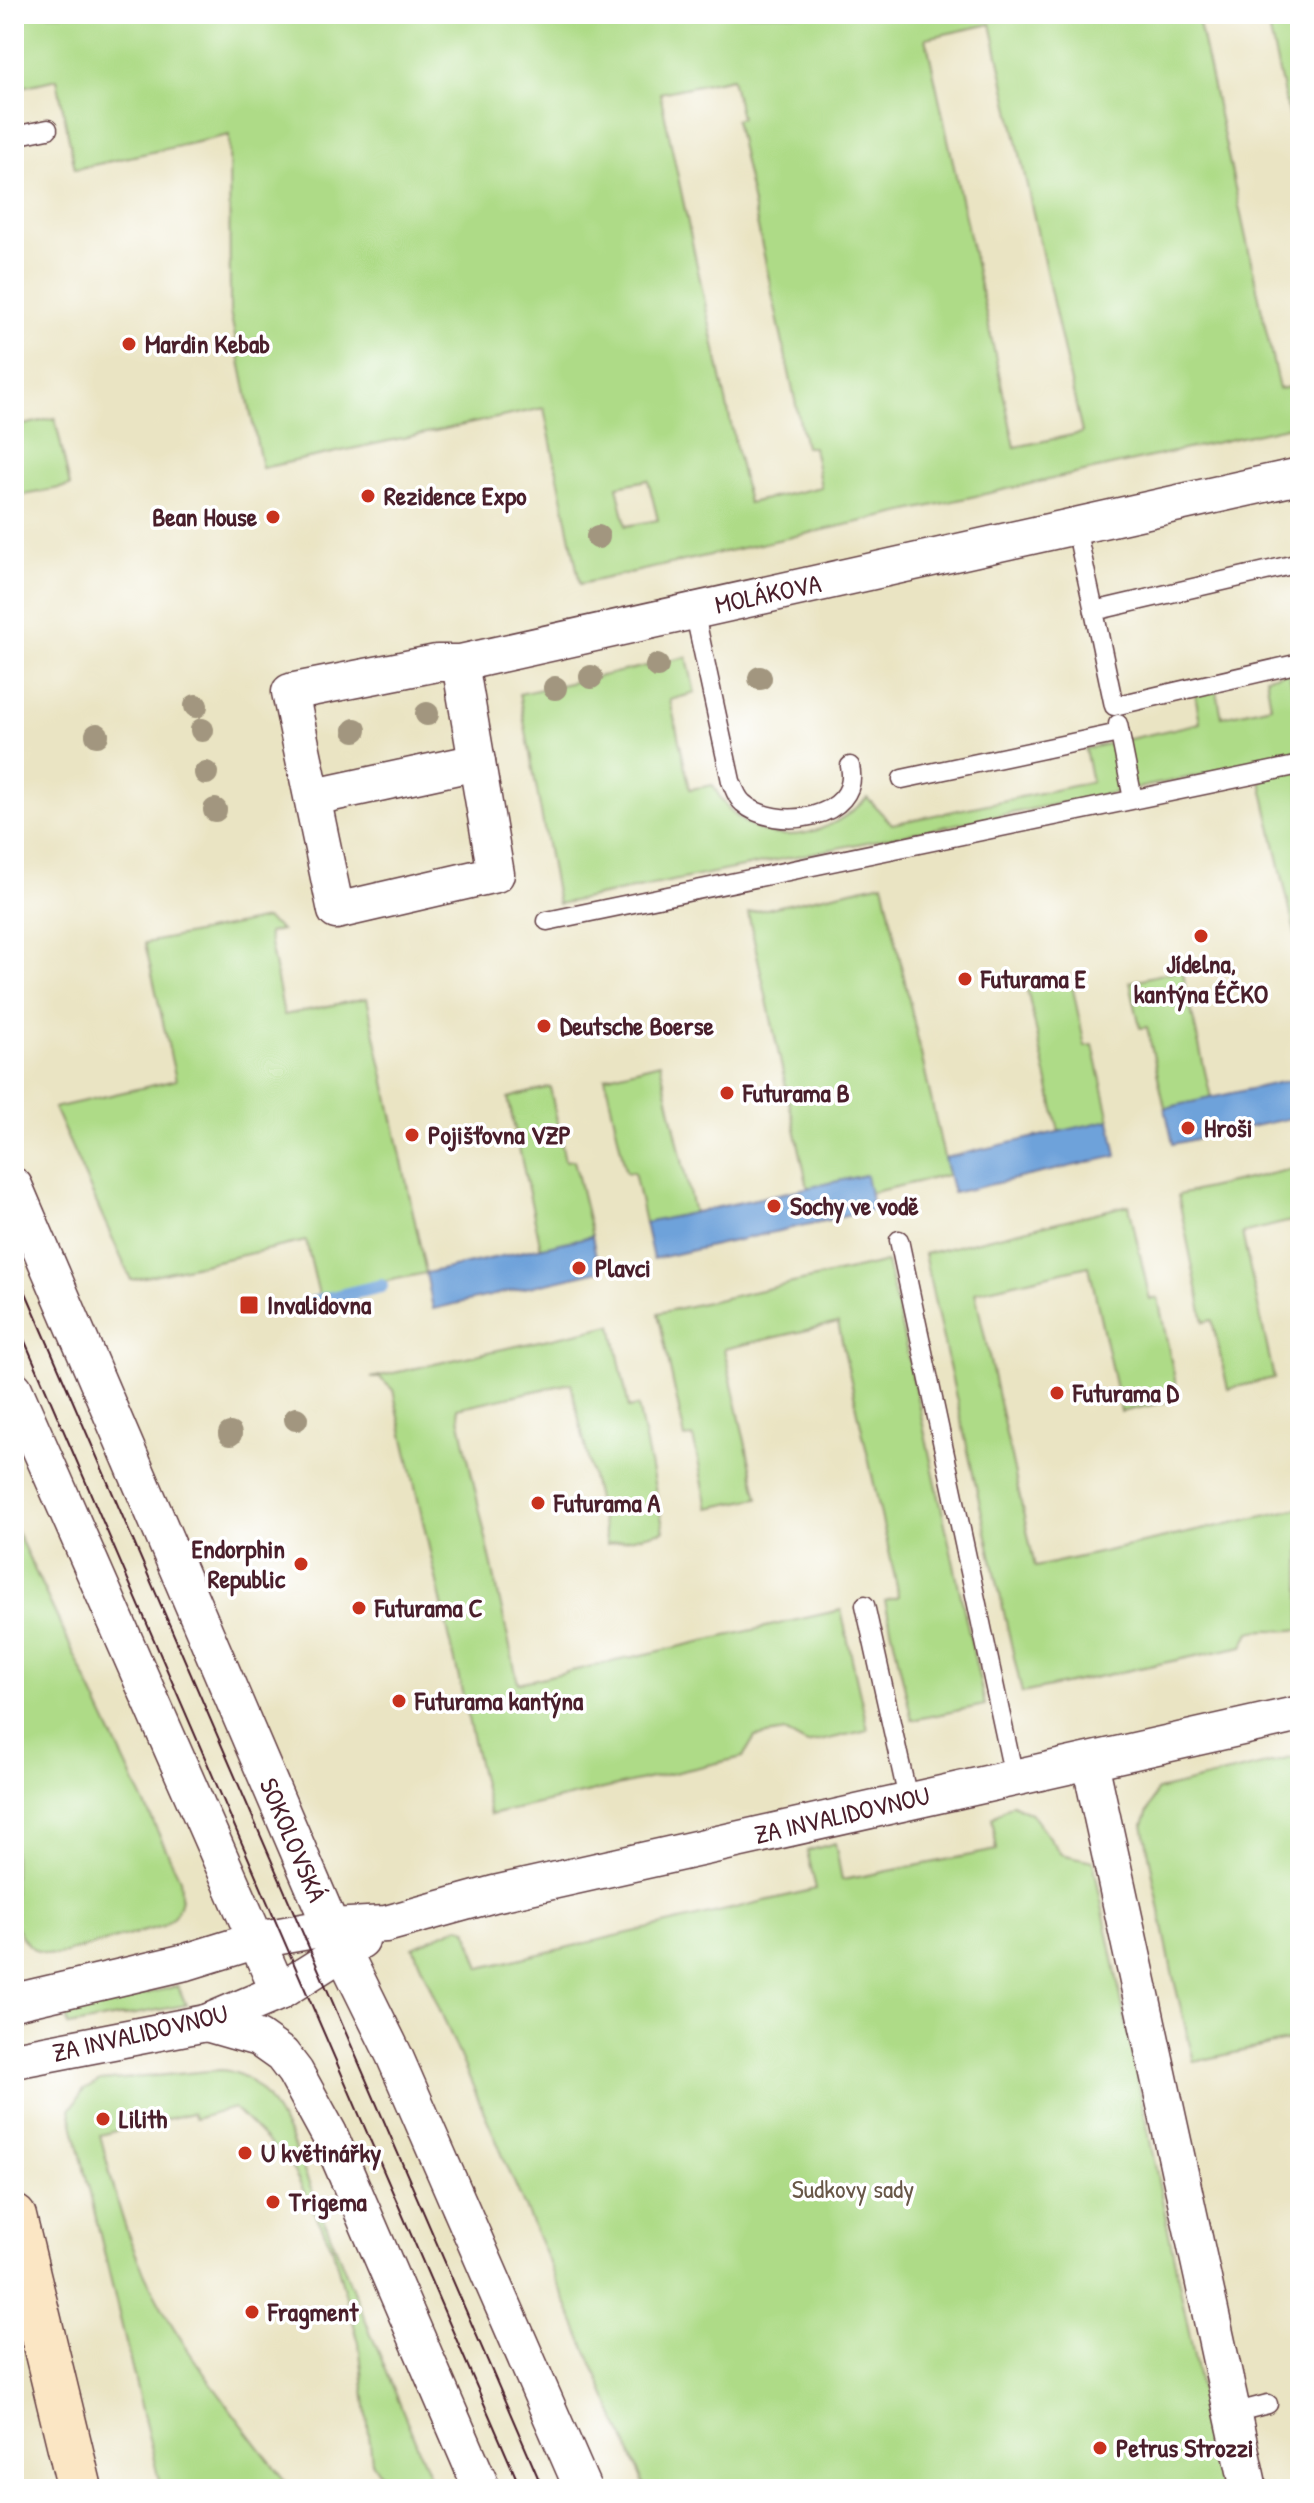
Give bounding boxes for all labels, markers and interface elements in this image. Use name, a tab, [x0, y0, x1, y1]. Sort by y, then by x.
place label: Mardin Kebab	[145, 326, 270, 361]
marker: Mardin Kebab	[120, 335, 138, 353]
place label: Rezidence Expo	[384, 478, 527, 514]
marker: Rezidence Expo	[359, 487, 377, 505]
place label: Bean House	[152, 499, 258, 534]
marker: Bean House	[264, 508, 282, 526]
street label: MOLÁKOVA	[712, 565, 824, 622]
marker: Jídelna, kantýna ÉČKO	[1192, 927, 1210, 945]
place label: Jídelna, kantýna ÉČKO	[1134, 946, 1269, 1012]
place label: Futurama E	[980, 961, 1087, 996]
marker: Futurama E	[956, 970, 974, 988]
place label: Deutsche Boerse	[560, 1008, 714, 1043]
marker: Deutsche Boerse	[535, 1017, 553, 1035]
place label: Futurama B	[742, 1075, 850, 1110]
marker: Futurama B	[718, 1084, 736, 1102]
place label: Hroši	[1204, 1110, 1253, 1145]
place label: Pojišťovna VZP	[428, 1117, 571, 1152]
marker: Hroši	[1179, 1119, 1197, 1137]
marker: Pojišťovna VZP	[403, 1126, 421, 1144]
place label: Sochy ve vodě	[790, 1188, 919, 1224]
marker: Sochy ve vodě	[765, 1197, 783, 1215]
place label: Plavci	[595, 1250, 651, 1285]
marker: Plavci	[570, 1259, 588, 1277]
place label: Invalidovna	[267, 1287, 372, 1322]
marker: Invalidovna	[238, 1294, 260, 1316]
place label: Futurama D	[1072, 1375, 1180, 1410]
marker: Futurama D	[1048, 1384, 1066, 1402]
place label: Futurama A	[553, 1485, 661, 1520]
marker: Futurama A	[529, 1494, 547, 1512]
place label: Endorphin Republic	[192, 1531, 286, 1597]
marker: Endorphin Republic	[292, 1555, 310, 1573]
place label: Futurama C	[374, 1590, 483, 1625]
marker: Futurama C	[350, 1599, 368, 1617]
place label: Futurama kantýna	[414, 1683, 584, 1719]
marker: Futurama kantýna	[390, 1692, 408, 1710]
street label: SOKOLOVSKÁ	[252, 1772, 335, 1907]
street label: ZA INVALIDOVNOU	[751, 1777, 933, 1852]
street label: ZA INVALIDOVNOU	[49, 1995, 231, 2070]
place label: Lilith	[119, 2101, 167, 2136]
marker: Lilith	[94, 2110, 112, 2128]
place label: U květinářky	[261, 2135, 381, 2171]
marker: U květinářky	[236, 2144, 254, 2162]
park label: Sudkovy sady	[792, 2171, 914, 2206]
place label: Trigema	[288, 2184, 368, 2220]
marker: Trigema	[264, 2193, 282, 2211]
place label: Fragment	[267, 2294, 359, 2330]
marker: Fragment	[243, 2303, 261, 2321]
place label: Petrus Strozzi	[1116, 2430, 1254, 2465]
marker: Petrus Strozzi	[1091, 2439, 1109, 2457]

